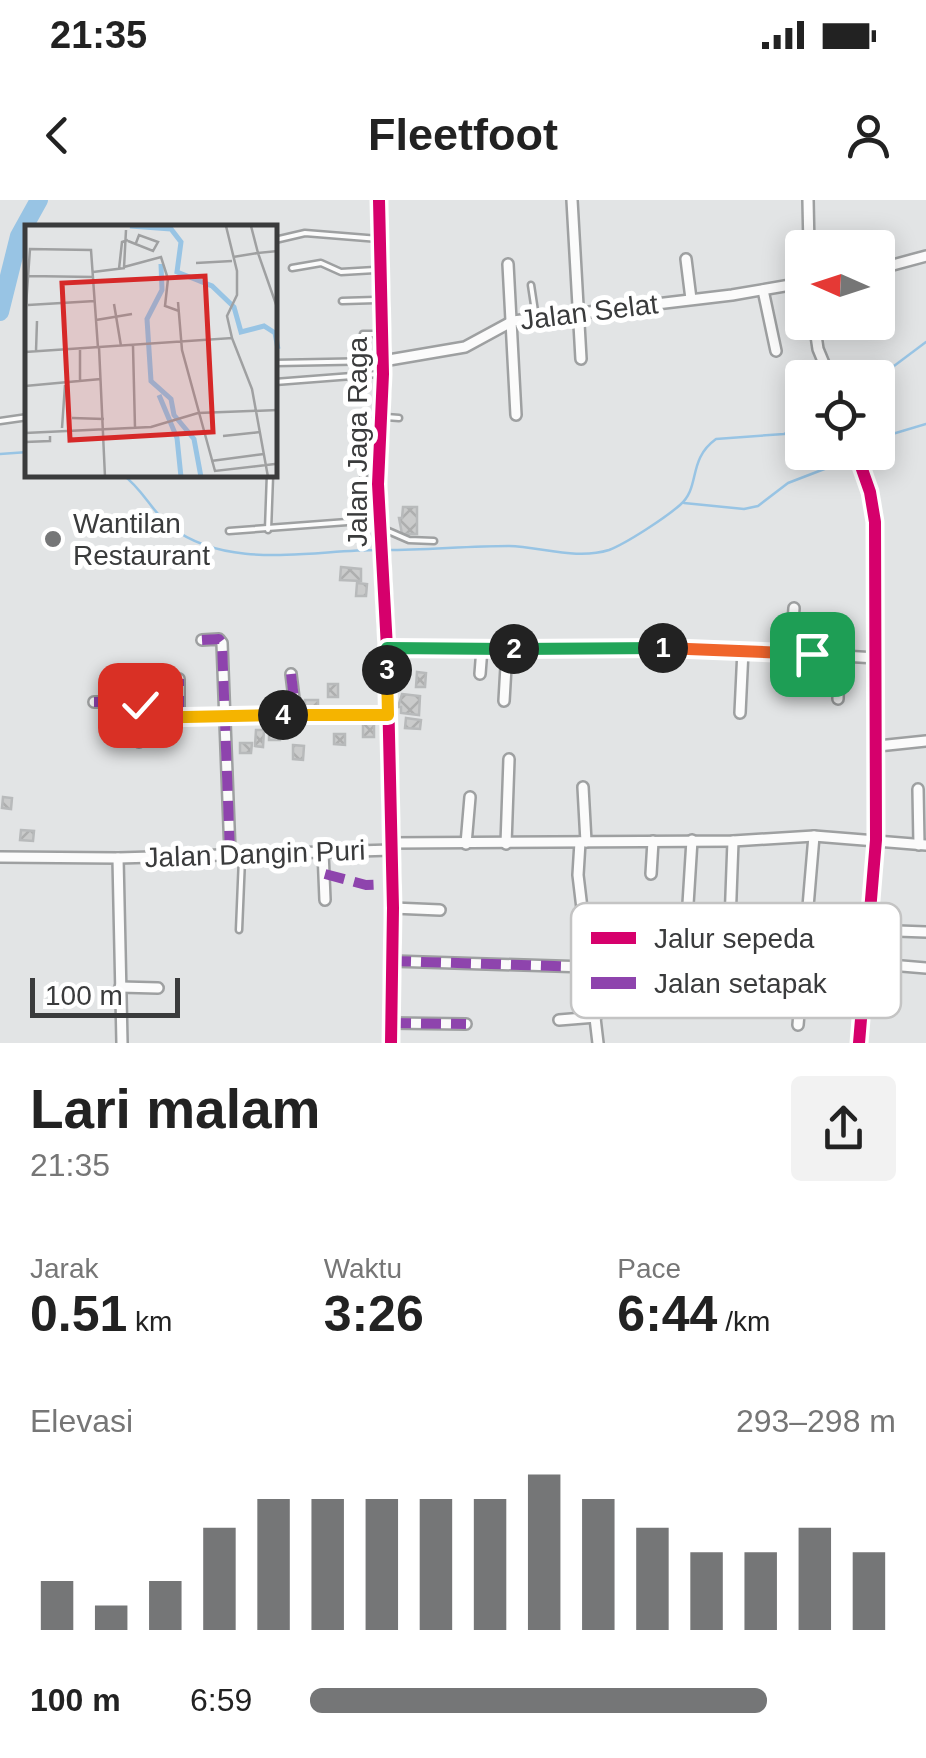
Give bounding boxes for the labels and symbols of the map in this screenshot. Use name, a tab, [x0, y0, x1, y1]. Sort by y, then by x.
inset map	[25, 225, 278, 478]
north arrow	[785, 230, 895, 340]
street label: Jalan Selat	[518, 288, 660, 336]
street label: Jalan Jaga Raga	[342, 337, 373, 547]
place label: Wantilan Restaurant	[73, 508, 210, 571]
marker: Wantilan Restaurant	[42, 528, 64, 550]
pin	[770, 612, 855, 697]
pin: 1	[638, 623, 688, 673]
pin: 2	[489, 624, 539, 674]
pin: 3	[362, 645, 412, 695]
pin	[98, 663, 183, 748]
pin: 4	[258, 690, 308, 740]
street label: Jalan Dangin Puri	[144, 835, 366, 873]
legend	[571, 903, 901, 1018]
text: Jalur sepeda	[654, 923, 815, 954]
text: Jalan setapak	[654, 968, 828, 999]
scale bar	[30, 973, 180, 1018]

